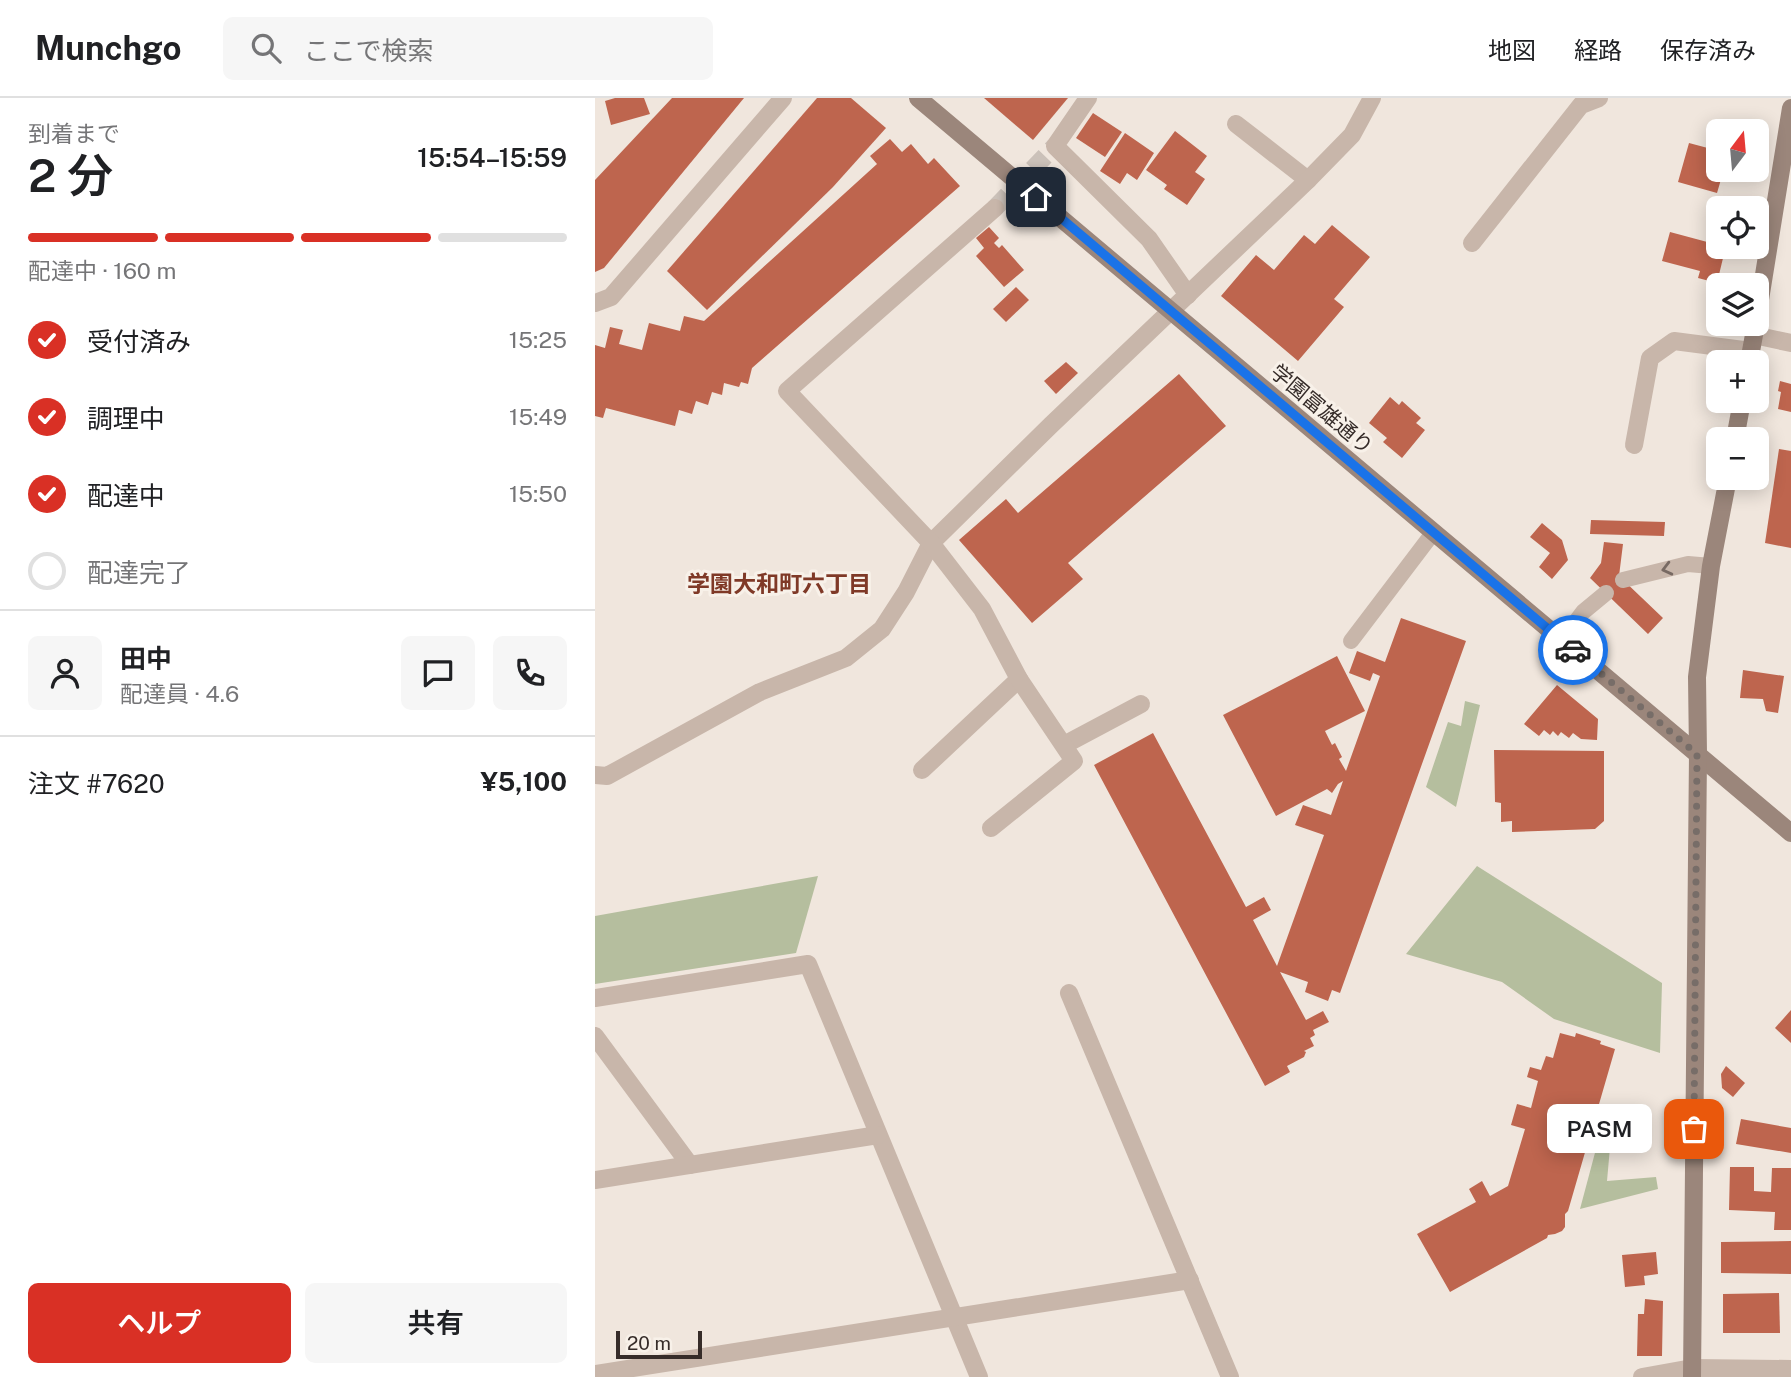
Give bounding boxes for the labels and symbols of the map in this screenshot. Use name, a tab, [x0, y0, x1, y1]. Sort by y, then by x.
north arrow	[1706, 119, 1769, 182]
pin	[1006, 167, 1066, 227]
street label: 学園富雄通り	[1266, 359, 1378, 459]
one-way arrow	[1661, 561, 1673, 575]
district label: 学園大和町六丁目	[687, 570, 871, 597]
courier	[1538, 615, 1608, 685]
pin	[1664, 1099, 1724, 1159]
callout: PASM	[1547, 1104, 1652, 1154]
scale bar	[616, 1328, 702, 1360]

